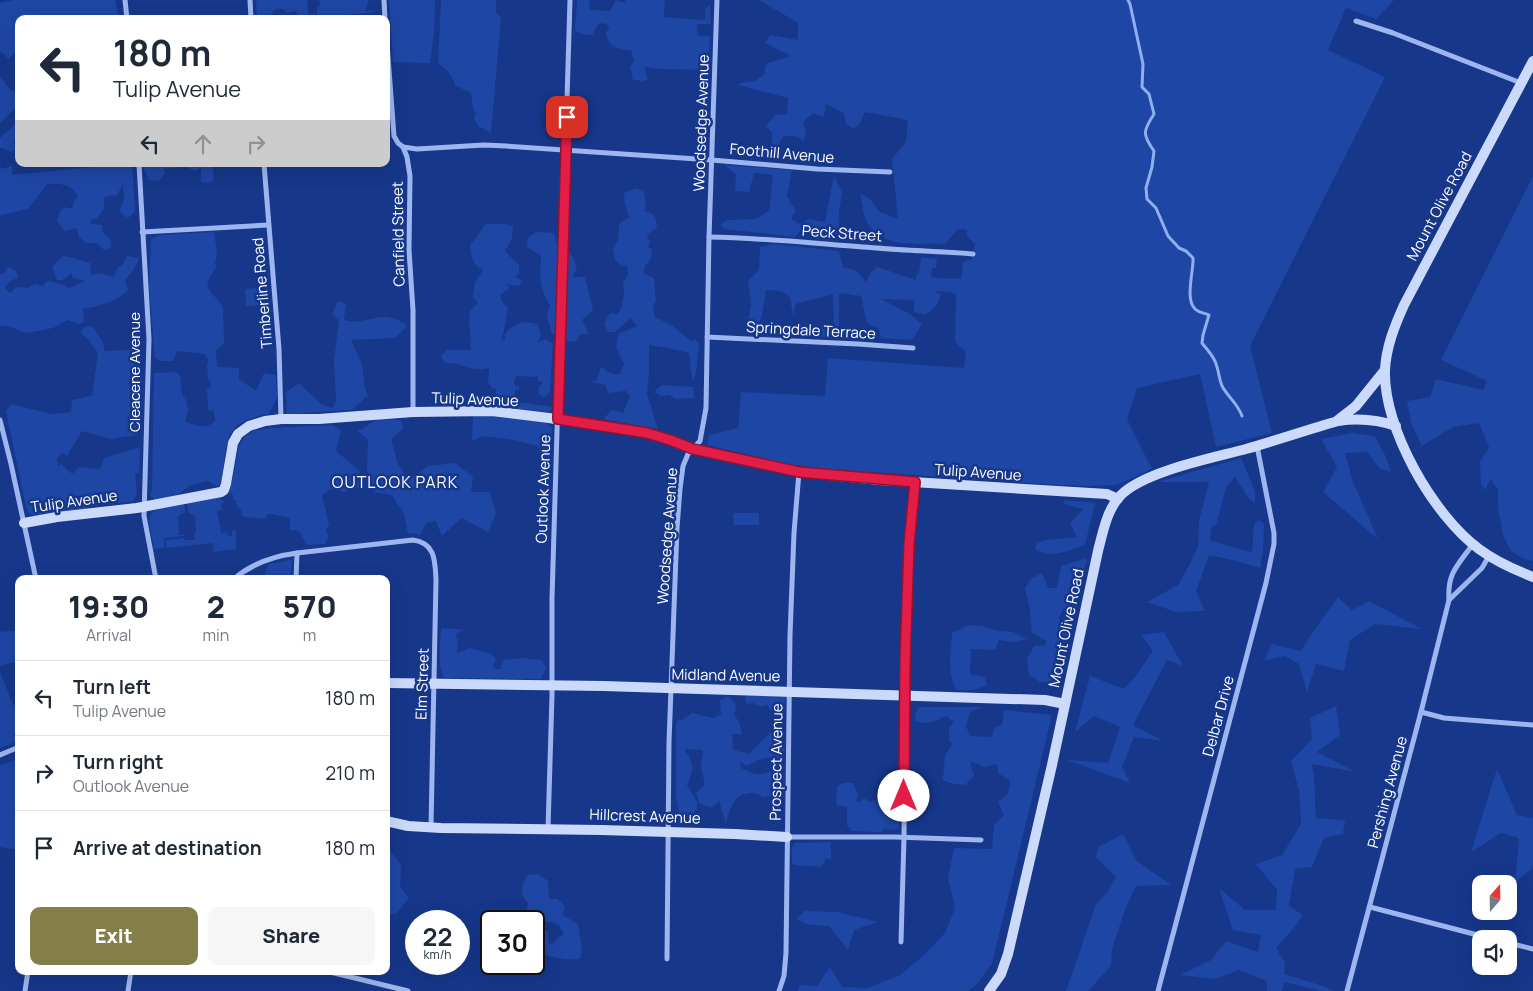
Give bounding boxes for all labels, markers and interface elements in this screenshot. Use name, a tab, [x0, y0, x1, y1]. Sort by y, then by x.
text: 180 m	[113, 29, 211, 77]
icon: left	[30, 35, 95, 100]
street label: Woodsedge Avenue	[688, 54, 714, 192]
text: Tulip Avenue	[113, 74, 241, 104]
pin	[546, 96, 588, 138]
icon: arrive	[553, 103, 581, 131]
icon: left	[136, 130, 164, 158]
icon: ahead	[189, 130, 217, 158]
icon: right	[242, 130, 270, 158]
street label: Foothill Avenue	[729, 138, 835, 168]
street label: Mount Olive Road	[1401, 148, 1477, 264]
street label: Canfield Street	[387, 181, 409, 287]
street label: Peck Street	[801, 220, 883, 246]
street label: Timberline Road	[247, 237, 277, 349]
street label: Cleacene Avenue	[124, 312, 145, 432]
street label: Springdale Terrace	[746, 316, 876, 344]
street label: Tulip Avenue	[431, 387, 519, 411]
street label: Outlook Avenue	[531, 434, 555, 544]
street label: Tulip Avenue	[934, 458, 1023, 486]
street label: Woodsedge Avenue	[652, 467, 682, 605]
district label: OUTLOOK PARK	[332, 471, 458, 493]
street label: Tulip Avenue	[29, 484, 119, 517]
street label: Mount Olive Road	[1043, 567, 1089, 689]
text: 19:30	[68, 586, 149, 627]
text: 2	[207, 586, 225, 627]
text: 570	[283, 586, 337, 627]
text: Arrival	[86, 624, 132, 646]
text: min	[202, 624, 229, 646]
text: m	[303, 624, 316, 646]
street label: Elm Street	[410, 648, 434, 720]
street label: Midland Avenue	[671, 664, 781, 686]
street label: Delbar Drive	[1197, 673, 1239, 759]
text: Turn left	[73, 674, 151, 700]
icon: left	[30, 684, 58, 712]
text: 180 m	[325, 685, 375, 711]
text: Tulip Avenue	[73, 700, 166, 722]
street label: Prospect Avenue	[764, 703, 788, 821]
street label: Pershing Avenue	[1362, 733, 1412, 850]
text: Turn right	[73, 749, 163, 775]
icon: right	[30, 759, 58, 787]
text: 210 m	[325, 760, 375, 786]
position arrow	[877, 769, 929, 821]
text: Outlook Avenue	[73, 775, 189, 797]
street label: Hillcrest Avenue	[589, 804, 701, 828]
icon: arrive	[30, 834, 58, 862]
text: Arrive at destination	[73, 835, 262, 861]
text: 180 m	[325, 835, 375, 861]
north arrow	[1472, 875, 1518, 920]
map controls	[1472, 875, 1517, 975]
button: Exit	[30, 907, 198, 965]
button: Share	[208, 907, 375, 965]
speed limit sign: 30	[480, 910, 545, 975]
text: 22	[423, 919, 452, 954]
button: sound	[1472, 930, 1517, 975]
text: km/h	[424, 946, 451, 963]

